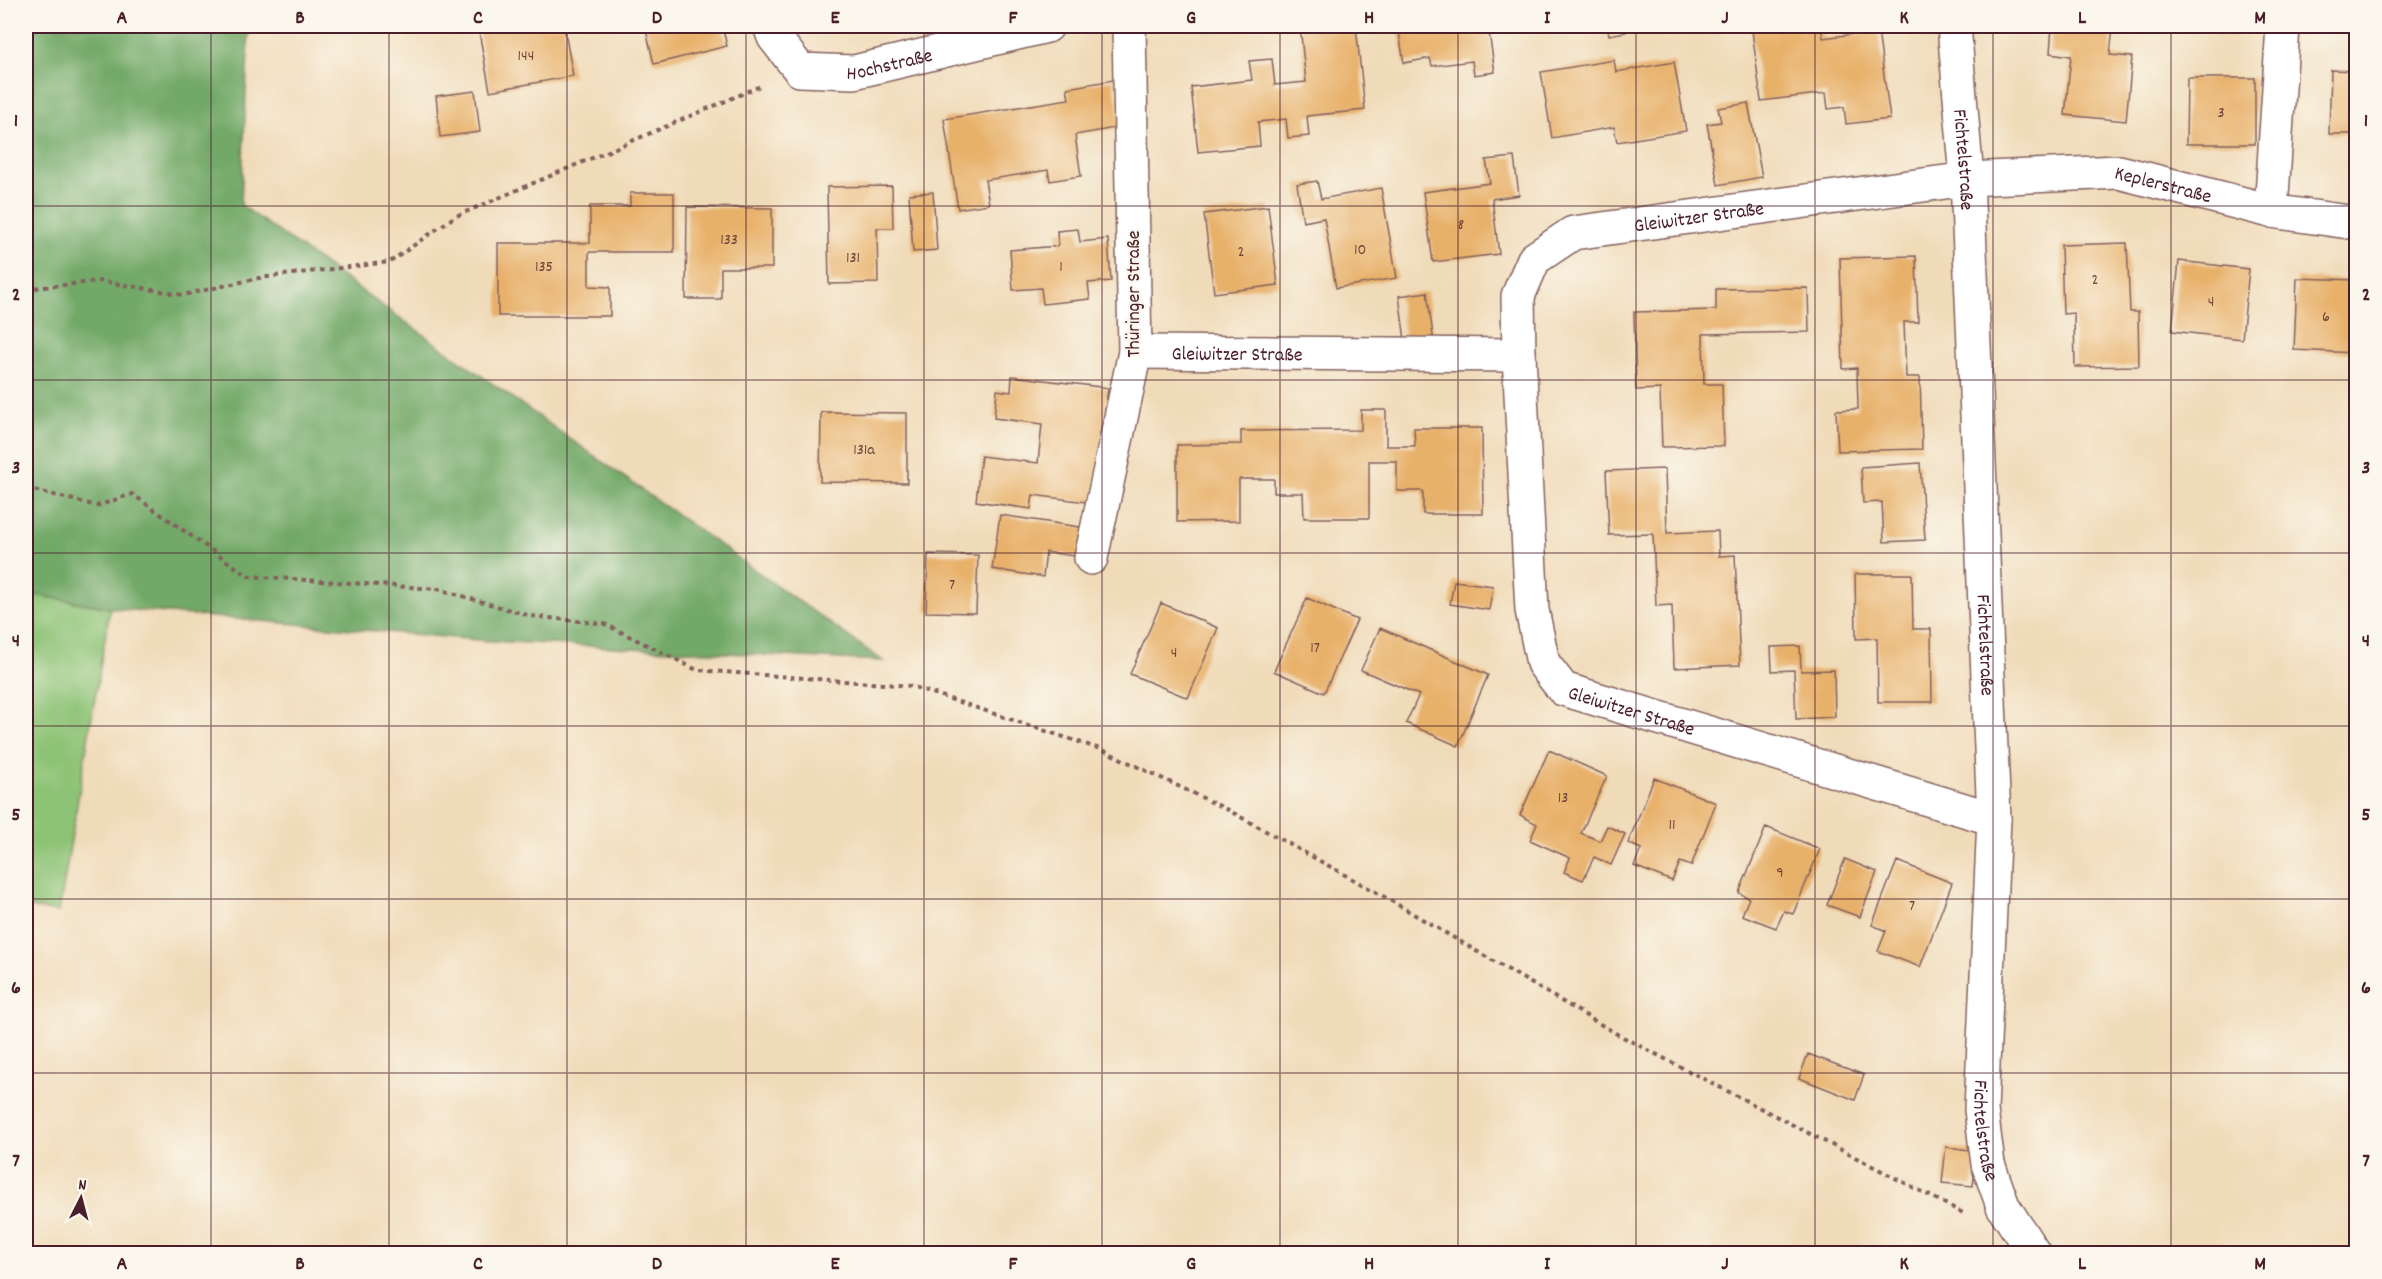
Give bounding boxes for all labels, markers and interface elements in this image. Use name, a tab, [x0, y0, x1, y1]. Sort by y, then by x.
text: A	[117, 5, 128, 33]
text: B	[295, 5, 305, 33]
text: C	[473, 5, 483, 33]
text: D	[652, 5, 663, 33]
text: E	[830, 5, 840, 33]
text: F	[1009, 5, 1019, 33]
text: G	[1186, 5, 1196, 33]
text: H	[1364, 5, 1374, 33]
text: I	[1544, 5, 1551, 33]
text: J	[1721, 5, 1729, 33]
text: K	[1899, 5, 1909, 33]
text: L	[2078, 5, 2087, 33]
text: M	[2254, 5, 2266, 33]
street label: Hochstraße	[846, 43, 936, 89]
house number: 144	[518, 45, 534, 68]
house number: 3	[2217, 102, 2225, 125]
text: 1	[14, 108, 18, 136]
street label: Fichtelstraße	[1944, 108, 1979, 211]
text: 1	[2364, 108, 2368, 136]
street label: Keplerstraße	[2111, 160, 2214, 212]
street label: Gleiwitzer Straße	[1632, 196, 1766, 242]
house number: 8	[1458, 214, 1464, 237]
house number: 133	[720, 229, 738, 252]
street label: Thüringer Straße	[1121, 230, 1149, 357]
house number: 10	[1354, 239, 1366, 262]
house number: 2	[1238, 241, 1245, 264]
house number: 131	[846, 247, 860, 270]
house number: 135	[535, 256, 553, 279]
house number: 1	[1059, 256, 1063, 279]
house number: 2	[2092, 269, 2099, 292]
text: 2	[12, 282, 20, 310]
text: 2	[2362, 282, 2370, 310]
house number: 4	[2208, 291, 2214, 314]
house number: 6	[2322, 306, 2330, 329]
street label: Gleiwitzer Straße	[1171, 341, 1303, 370]
house number: 131a	[853, 439, 875, 462]
text: 3	[12, 455, 20, 483]
text: 3	[2362, 455, 2370, 483]
house number: 7	[949, 574, 955, 597]
street label: Fichtelstraße	[1968, 594, 2000, 697]
text: 4	[12, 628, 20, 656]
text: 4	[2362, 628, 2370, 656]
house number: 17	[1310, 637, 1320, 660]
house number: 4	[1171, 642, 1177, 665]
street label: Gleiwitzer Straße	[1564, 680, 1698, 745]
house number: 13	[1558, 787, 1568, 810]
text: 5	[11, 802, 21, 830]
text: 5	[2361, 802, 2371, 830]
house number: 11	[1668, 814, 1676, 837]
house number: 9	[1776, 862, 1784, 885]
house number: 7	[1909, 895, 1915, 918]
text: 6	[11, 975, 21, 1003]
text: 6	[2361, 975, 2371, 1003]
street label: Fichtelstraße	[1964, 1079, 2004, 1186]
text: 7	[12, 1148, 20, 1176]
text: 7	[2362, 1148, 2370, 1176]
north arrow	[51, 1168, 111, 1228]
text: N	[77, 1174, 88, 1197]
text: A	[117, 1251, 128, 1279]
text: B	[295, 1251, 305, 1279]
text: C	[473, 1251, 483, 1279]
text: D	[652, 1251, 663, 1279]
text: E	[830, 1251, 840, 1279]
text: F	[1009, 1251, 1019, 1279]
text: G	[1186, 1251, 1196, 1279]
text: H	[1364, 1251, 1374, 1279]
text: I	[1544, 1251, 1551, 1279]
text: J	[1721, 1251, 1729, 1279]
text: K	[1899, 1251, 1909, 1279]
text: L	[2078, 1251, 2087, 1279]
text: M	[2254, 1251, 2266, 1279]

